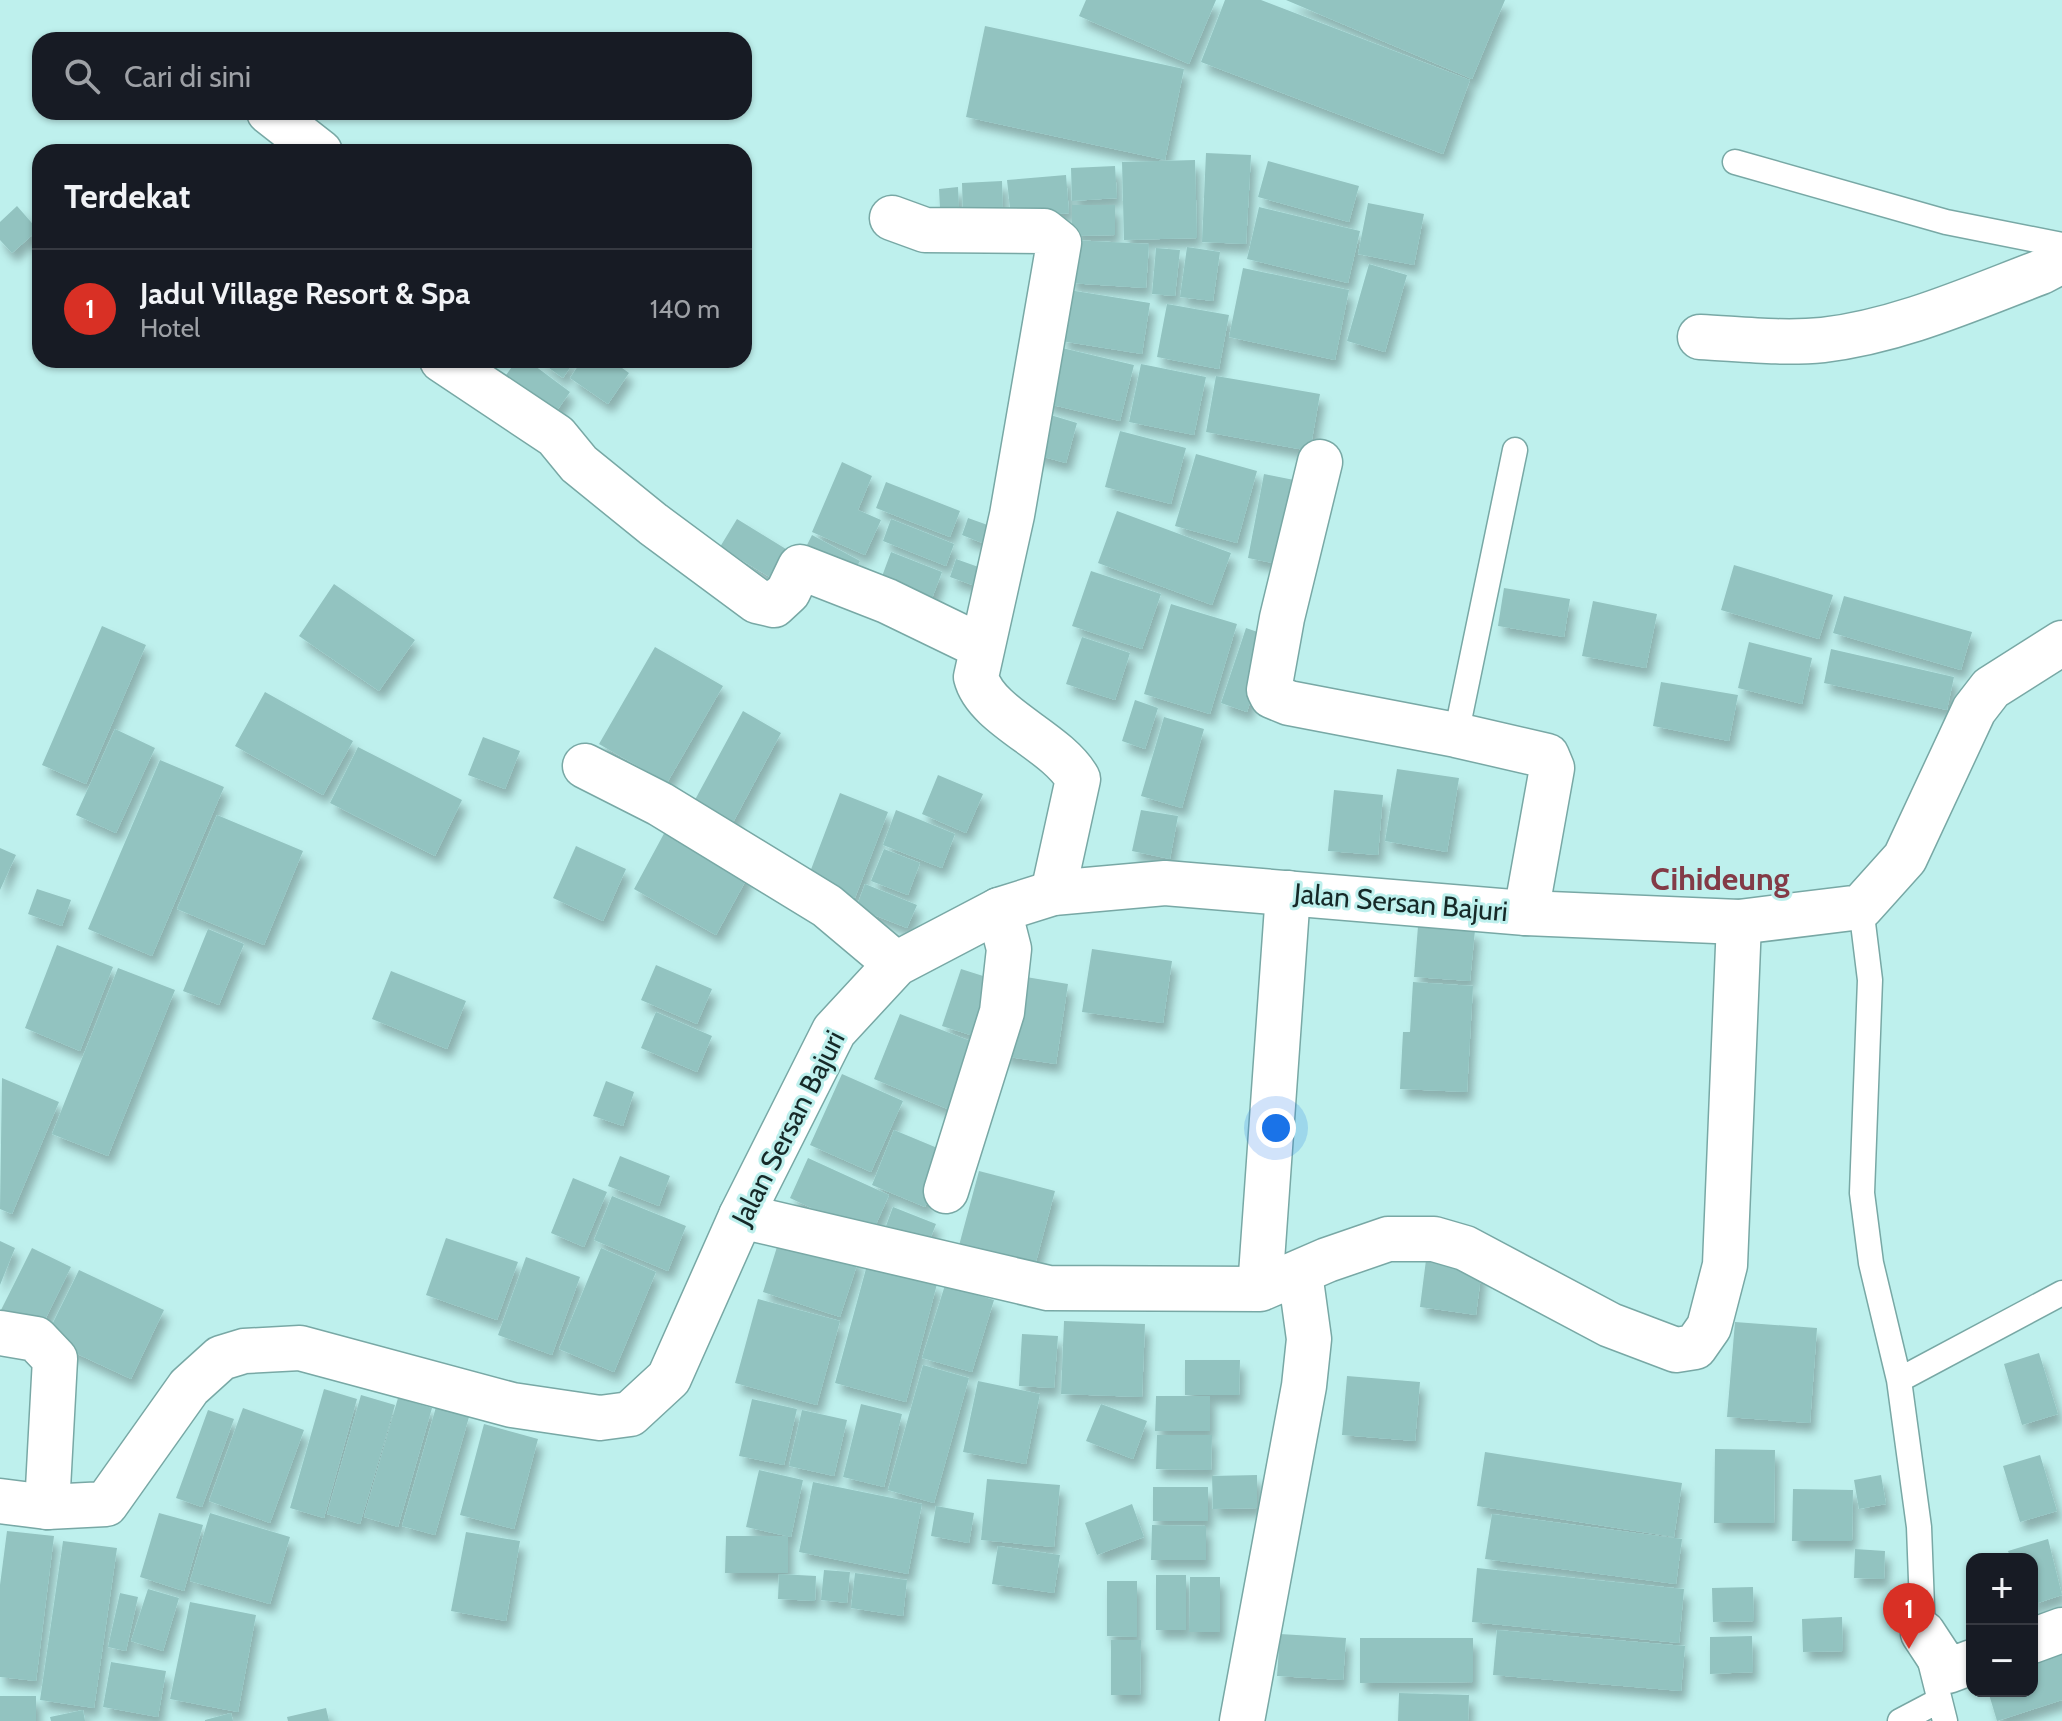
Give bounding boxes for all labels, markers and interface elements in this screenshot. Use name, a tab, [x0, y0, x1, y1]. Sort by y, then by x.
search box	[32, 32, 752, 120]
icon: search	[60, 54, 104, 98]
text: Cari di sini	[124, 58, 251, 95]
text: Terdekat	[64, 175, 190, 217]
text: Jadul Village Resort & Spa	[140, 275, 470, 312]
text: 1	[85, 293, 95, 325]
text: 140 m	[650, 293, 720, 325]
text: Hotel	[140, 312, 200, 344]
district label: Cihideung	[1650, 859, 1790, 898]
street label: Jalan Sersan Bajuri	[1292, 876, 1509, 928]
street label: Jalan Sersan Bajuri	[724, 1025, 852, 1232]
your location	[1256, 1108, 1296, 1148]
map controls	[1966, 1553, 2038, 1697]
button: +	[1966, 1553, 2038, 1625]
pin: 1	[1883, 1583, 1935, 1649]
button: −	[1966, 1625, 2038, 1697]

